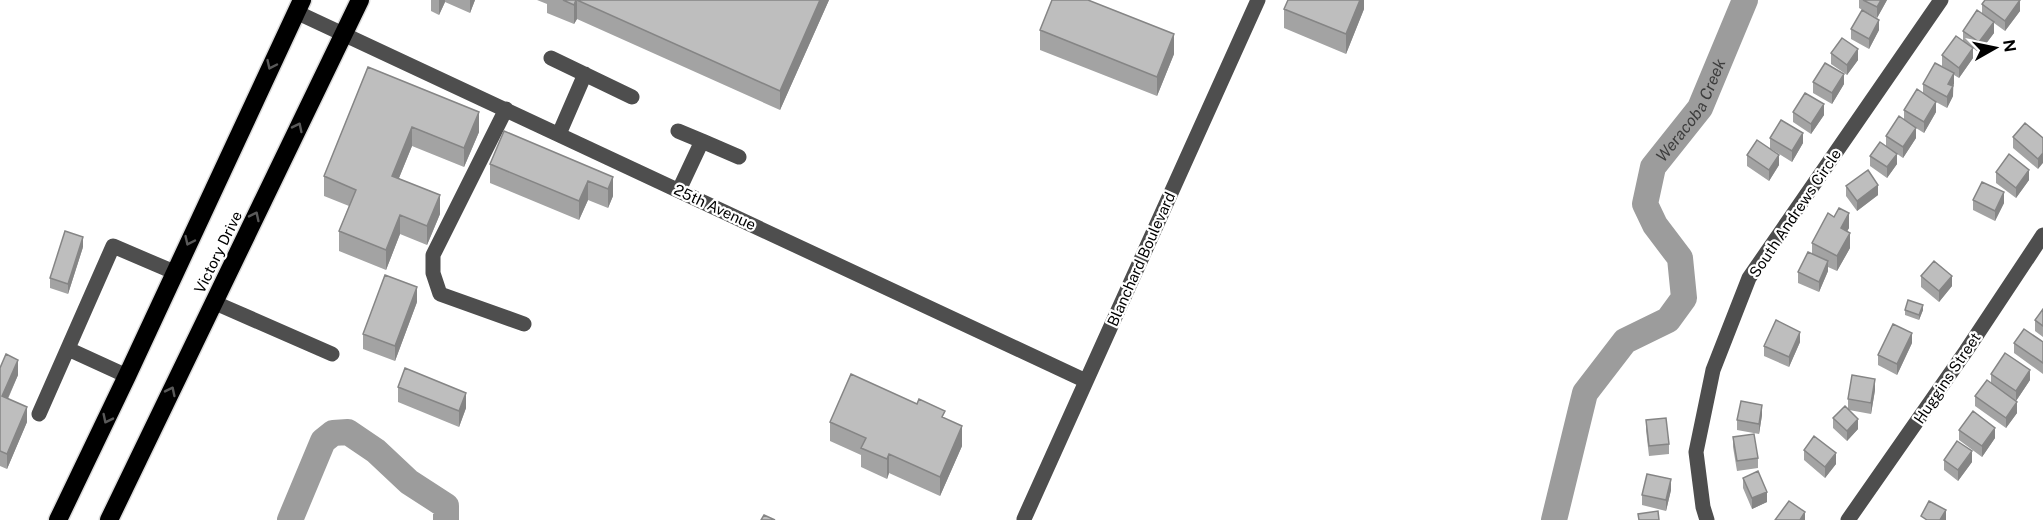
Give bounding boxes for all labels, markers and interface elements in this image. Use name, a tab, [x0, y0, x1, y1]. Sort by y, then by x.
north arrow	[1965, 18, 2025, 78]
text: N	[1999, 38, 2020, 53]
water label: Weracoba Creek	[1652, 56, 1729, 165]
one-way arrow	[267, 58, 279, 69]
one-way arrow	[290, 123, 302, 134]
street label: South Andrews Circle	[1746, 146, 1844, 280]
street label: 25th Avenue	[671, 181, 759, 233]
street label: Blanchard Boulevard	[1104, 189, 1178, 329]
street label: Victory Drive	[191, 208, 245, 296]
one-way arrow	[248, 211, 259, 222]
one-way arrow	[184, 235, 196, 246]
street label: Huggins Street	[1910, 329, 1984, 427]
one-way arrow	[163, 387, 175, 398]
one-way arrow	[102, 412, 114, 423]

